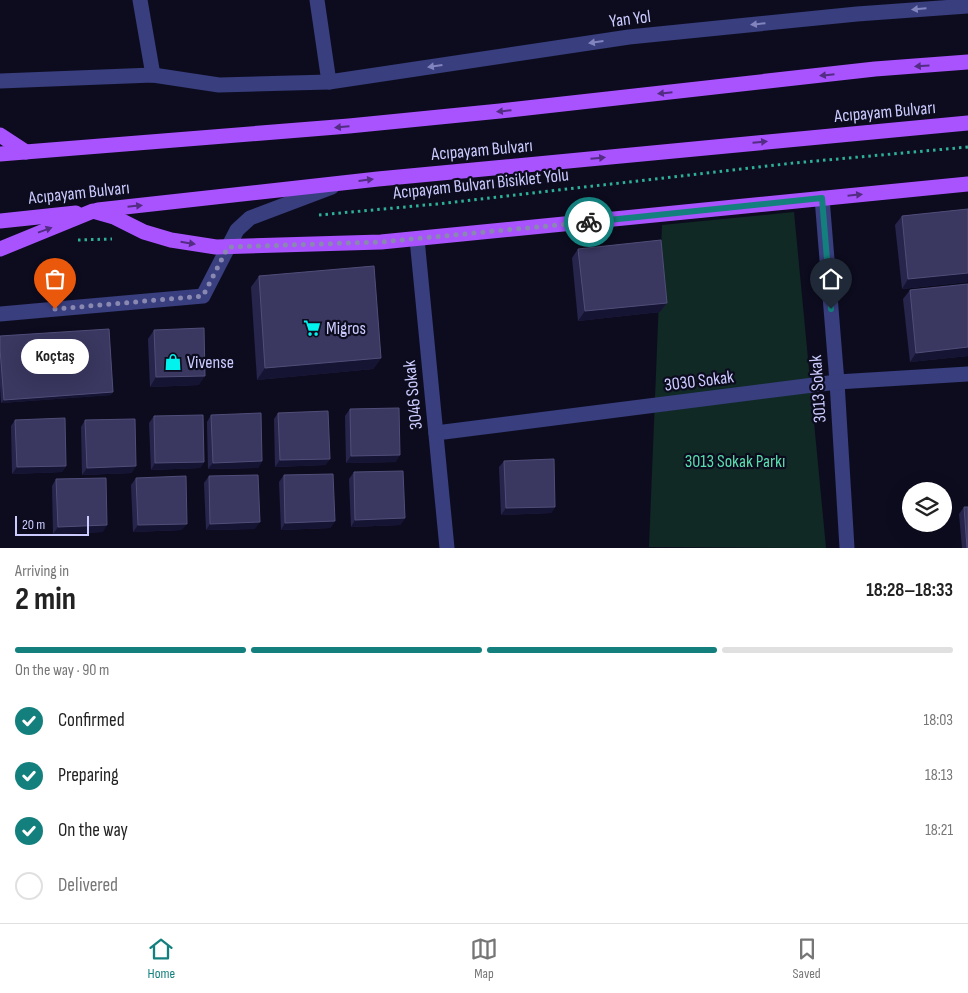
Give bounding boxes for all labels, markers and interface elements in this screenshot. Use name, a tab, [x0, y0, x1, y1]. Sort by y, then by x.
street label: Yan Yol	[608, 6, 652, 32]
one-way arrow	[911, 6, 927, 14]
one-way arrow	[749, 20, 765, 28]
one-way arrow	[588, 38, 604, 46]
one-way arrow	[427, 62, 443, 70]
one-way arrow	[913, 62, 929, 70]
one-way arrow	[819, 71, 835, 79]
one-way arrow	[657, 89, 673, 97]
street label: Acıpayam Bulvarı	[832, 97, 937, 127]
one-way arrow	[496, 107, 512, 115]
one-way arrow	[334, 123, 350, 131]
street label: Acıpayam Bulvarı	[429, 135, 534, 165]
one-way arrow	[752, 138, 768, 146]
one-way arrow	[590, 153, 606, 161]
street label: Acıpayam Bulvarı Bisiklet Yolu	[391, 164, 570, 204]
one-way arrow	[359, 176, 375, 184]
street label: Acıpayam Bulvarı	[26, 177, 131, 209]
one-way arrow	[848, 191, 864, 199]
courier	[564, 197, 614, 247]
one-way arrow	[128, 202, 144, 210]
icon: bike	[575, 208, 603, 236]
one-way arrow	[38, 226, 53, 234]
one-way arrow	[181, 239, 197, 247]
pin	[34, 258, 76, 309]
pin	[810, 258, 852, 309]
icon: bag	[41, 265, 69, 293]
icon: home	[817, 265, 845, 293]
supermarket icon: Migros	[302, 318, 322, 338]
place label: Migros	[326, 318, 366, 339]
callout: Koçtaş	[21, 339, 89, 374]
text: Koçtaş	[35, 347, 75, 366]
shop icon: Vivense	[163, 352, 183, 372]
place label: Vivense	[187, 352, 234, 373]
street label: 3013 Sokak	[805, 354, 831, 424]
street label: 3046 Sokak	[399, 359, 427, 431]
street label: 3030 Sokak	[663, 366, 735, 396]
park label: 3013 Sokak Parkı	[685, 451, 785, 472]
map controls	[902, 482, 952, 532]
button: layers	[902, 482, 952, 532]
scale bar	[15, 513, 89, 536]
text: 20 m	[22, 516, 45, 533]
text: Arriving in	[15, 562, 69, 581]
text: 18:28–18:33	[866, 579, 953, 602]
text: 2 min	[15, 580, 76, 619]
text: On the way · 90 m	[15, 661, 109, 680]
icon: check	[15, 707, 43, 735]
text: Confirmed	[58, 709, 125, 732]
text: 18:03	[924, 711, 953, 730]
icon: check	[15, 762, 43, 790]
text: Preparing	[58, 764, 119, 787]
text: 18:13	[925, 766, 953, 785]
icon: check	[15, 817, 43, 845]
text: On the way	[58, 819, 128, 842]
text: 18:21	[925, 821, 953, 840]
text: Delivered	[58, 874, 118, 897]
tab: Home	[147, 935, 175, 982]
tab: Map	[470, 935, 498, 982]
tab: Saved	[793, 935, 821, 982]

